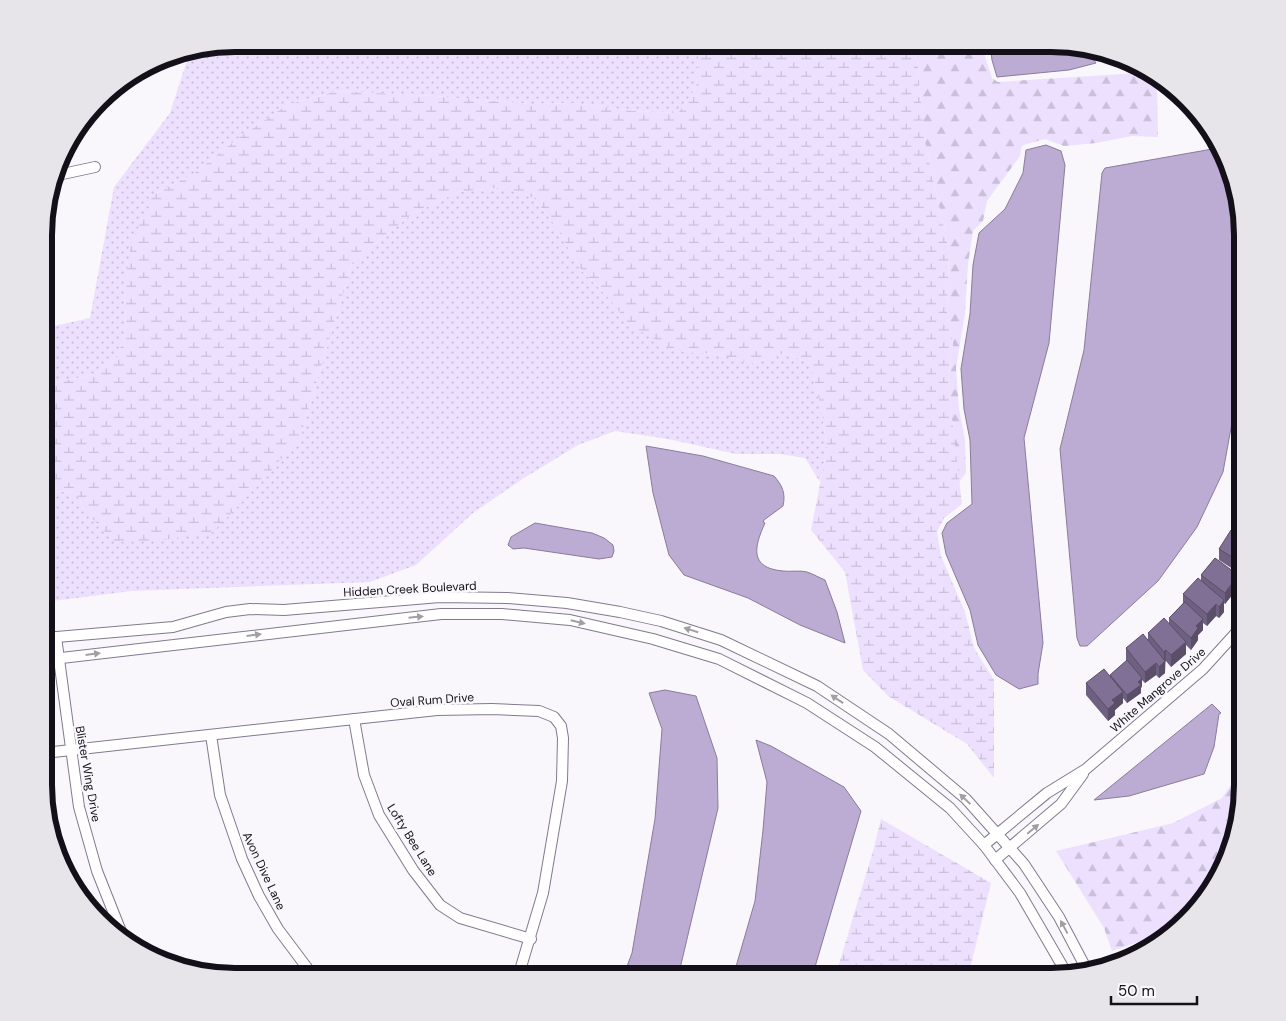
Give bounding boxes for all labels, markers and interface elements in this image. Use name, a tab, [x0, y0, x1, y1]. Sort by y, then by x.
street label: Hidden Creek Boulevard	[343, 578, 477, 600]
one-way arrow	[408, 613, 424, 621]
one-way arrow	[570, 618, 585, 626]
one-way arrow	[683, 626, 698, 634]
one-way arrow	[247, 631, 263, 639]
street label: White Mangrove Drive	[1107, 644, 1209, 736]
one-way arrow	[85, 650, 101, 658]
street label: Oval Rum Drive	[390, 689, 475, 711]
one-way arrow	[831, 694, 844, 704]
street label: Blister Wing Drive	[72, 725, 104, 823]
one-way arrow	[959, 793, 971, 805]
street label: Lofty Bee Lane	[383, 801, 441, 879]
one-way arrow	[1026, 823, 1039, 834]
street label: Avon Dive Lane	[239, 829, 289, 913]
one-way arrow	[1060, 920, 1068, 934]
scale bar	[1111, 974, 1197, 1006]
text: 50 m	[1118, 981, 1155, 1001]

